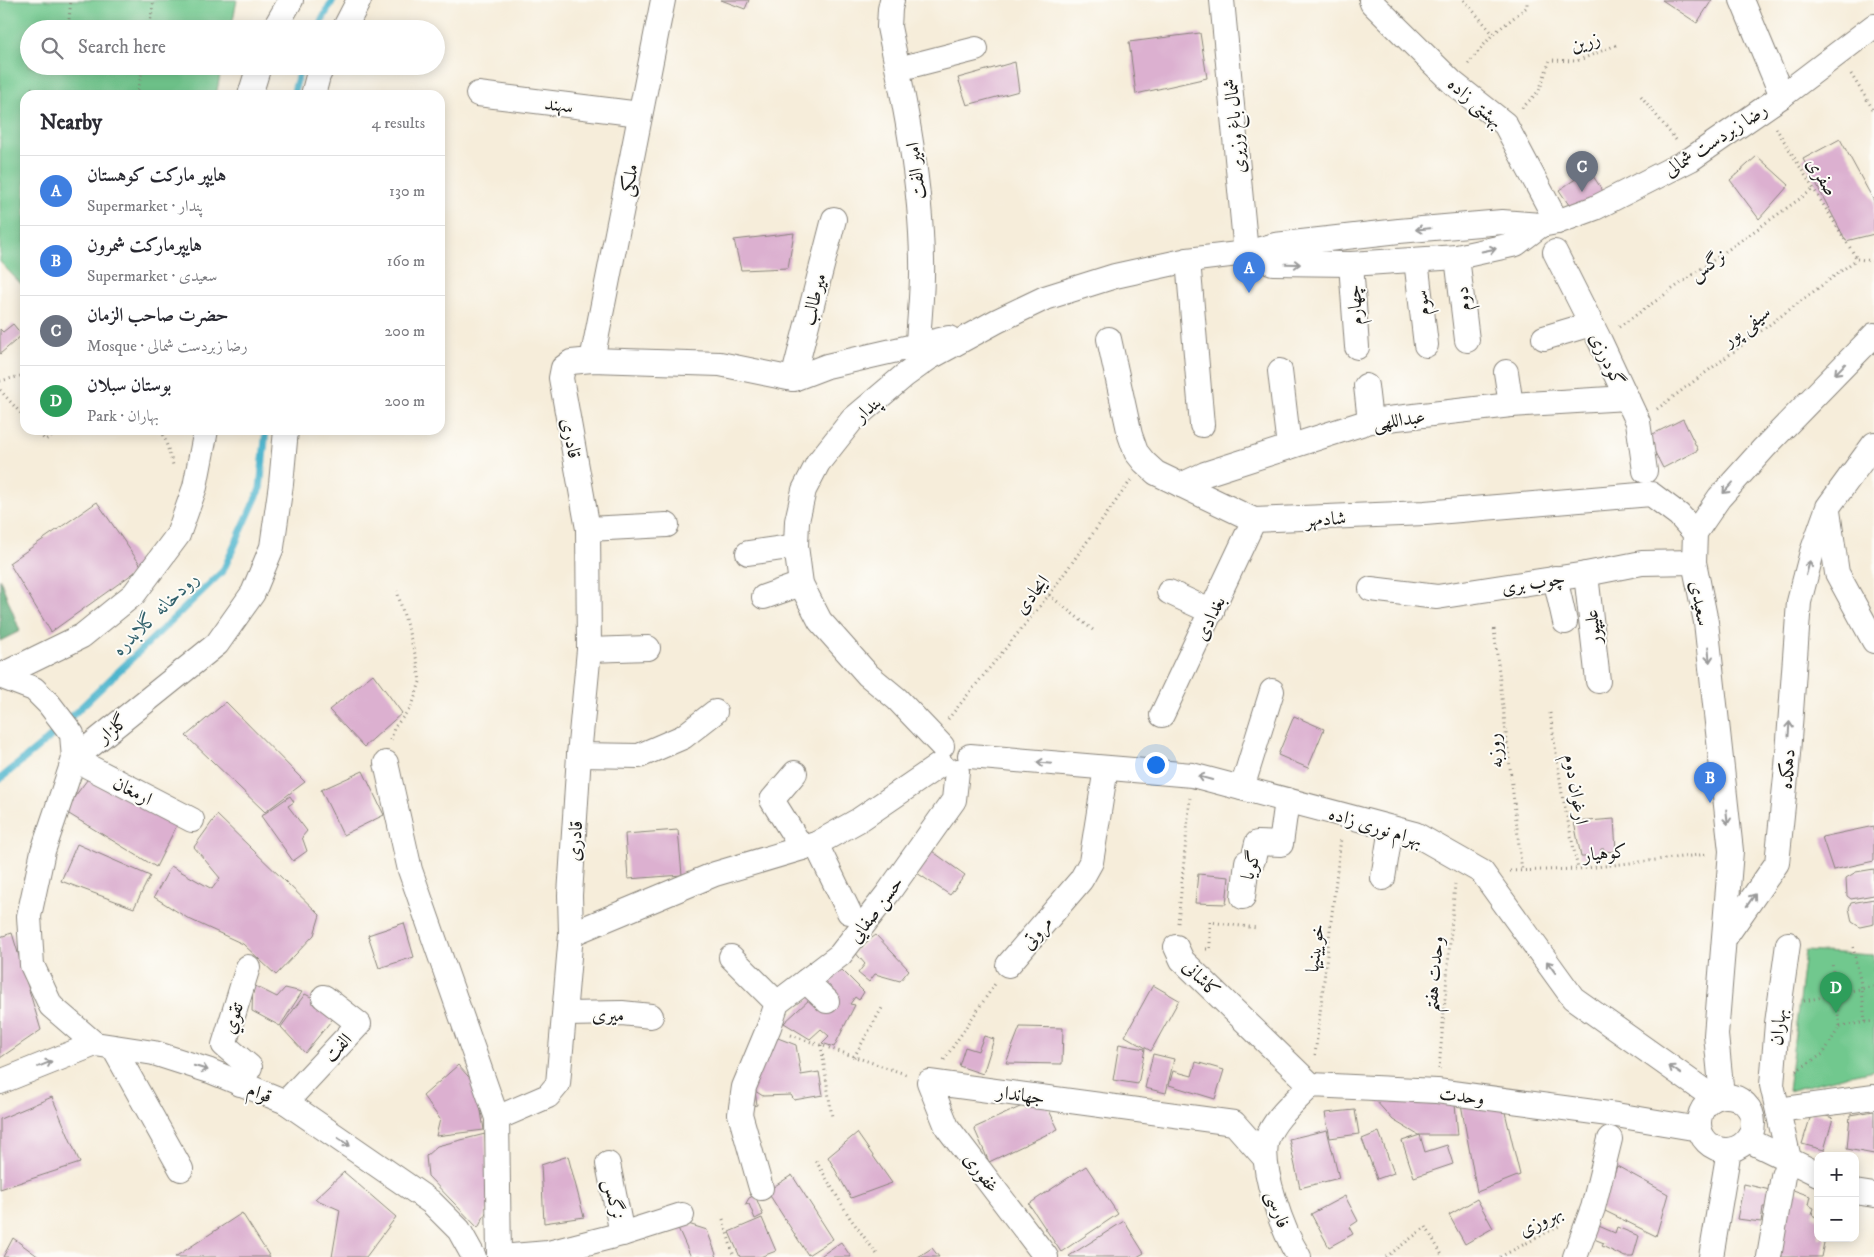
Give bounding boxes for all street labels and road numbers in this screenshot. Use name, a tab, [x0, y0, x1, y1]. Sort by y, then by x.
street label: زرین	[1568, 27, 1603, 58]
street label: بهشتی زاده	[1442, 73, 1507, 134]
street label: شمال باغ وزیری	[1220, 77, 1254, 175]
street label: سهند	[543, 92, 575, 119]
street label: رضا زبردست شمالی	[1660, 98, 1772, 182]
street label: امیر الفت	[902, 141, 931, 201]
street label: صفری	[1801, 153, 1842, 200]
street label: ملکی	[615, 162, 645, 199]
street label: نرگس	[1685, 244, 1731, 286]
street label: میرطالب	[797, 271, 832, 328]
street label: چهارم	[1343, 284, 1372, 326]
street label: دوم	[1451, 285, 1480, 313]
street label: سوم	[1409, 288, 1439, 317]
street label: سیفی پور	[1717, 301, 1776, 354]
street label: گودرزی	[1584, 329, 1630, 390]
street label: پندار	[848, 391, 887, 430]
street label: عبداللهی	[1372, 405, 1427, 437]
street label: قادری	[556, 416, 585, 460]
street label: شادمهر	[1303, 507, 1347, 532]
street label: چوب بری	[1500, 567, 1567, 600]
street label: ایجادی	[1010, 571, 1055, 619]
street label: سعیدی	[1684, 579, 1715, 628]
street label: بغدادی	[1190, 593, 1231, 645]
street label: علیپور	[1580, 608, 1607, 647]
street label: گلزار	[91, 709, 133, 750]
street label: روزبه	[1482, 732, 1509, 770]
street label: دهکده	[1774, 748, 1801, 790]
street label: ارغوان دوم	[1554, 752, 1593, 827]
street label: ارمغان	[109, 772, 156, 811]
street label: بهرام نوری زاده	[1325, 802, 1425, 856]
street label: قادری	[563, 820, 588, 862]
street label: کوهیار	[1580, 840, 1628, 867]
street label: گویا	[1236, 848, 1267, 883]
street label: حسن صفایی	[844, 872, 910, 948]
street label: مروتی	[1016, 911, 1059, 955]
street label: خویینیها	[1301, 923, 1330, 974]
street label: وحدت هفتم	[1420, 935, 1456, 1014]
street label: کاشانی	[1177, 955, 1224, 1003]
street label: تقوي	[218, 999, 252, 1038]
street label: میری	[592, 1004, 624, 1027]
street label: بهاران	[1765, 1008, 1792, 1047]
street label: الفت	[319, 1029, 357, 1067]
street label: قوام	[242, 1078, 275, 1112]
street label: جهاندار	[993, 1080, 1046, 1110]
street label: وحدت	[1438, 1082, 1486, 1111]
street label: غفوری	[958, 1148, 1004, 1198]
street label: نرگس	[598, 1177, 629, 1222]
street label: فارسی	[1260, 1188, 1294, 1231]
street label: بهروزی	[1515, 1200, 1567, 1242]

